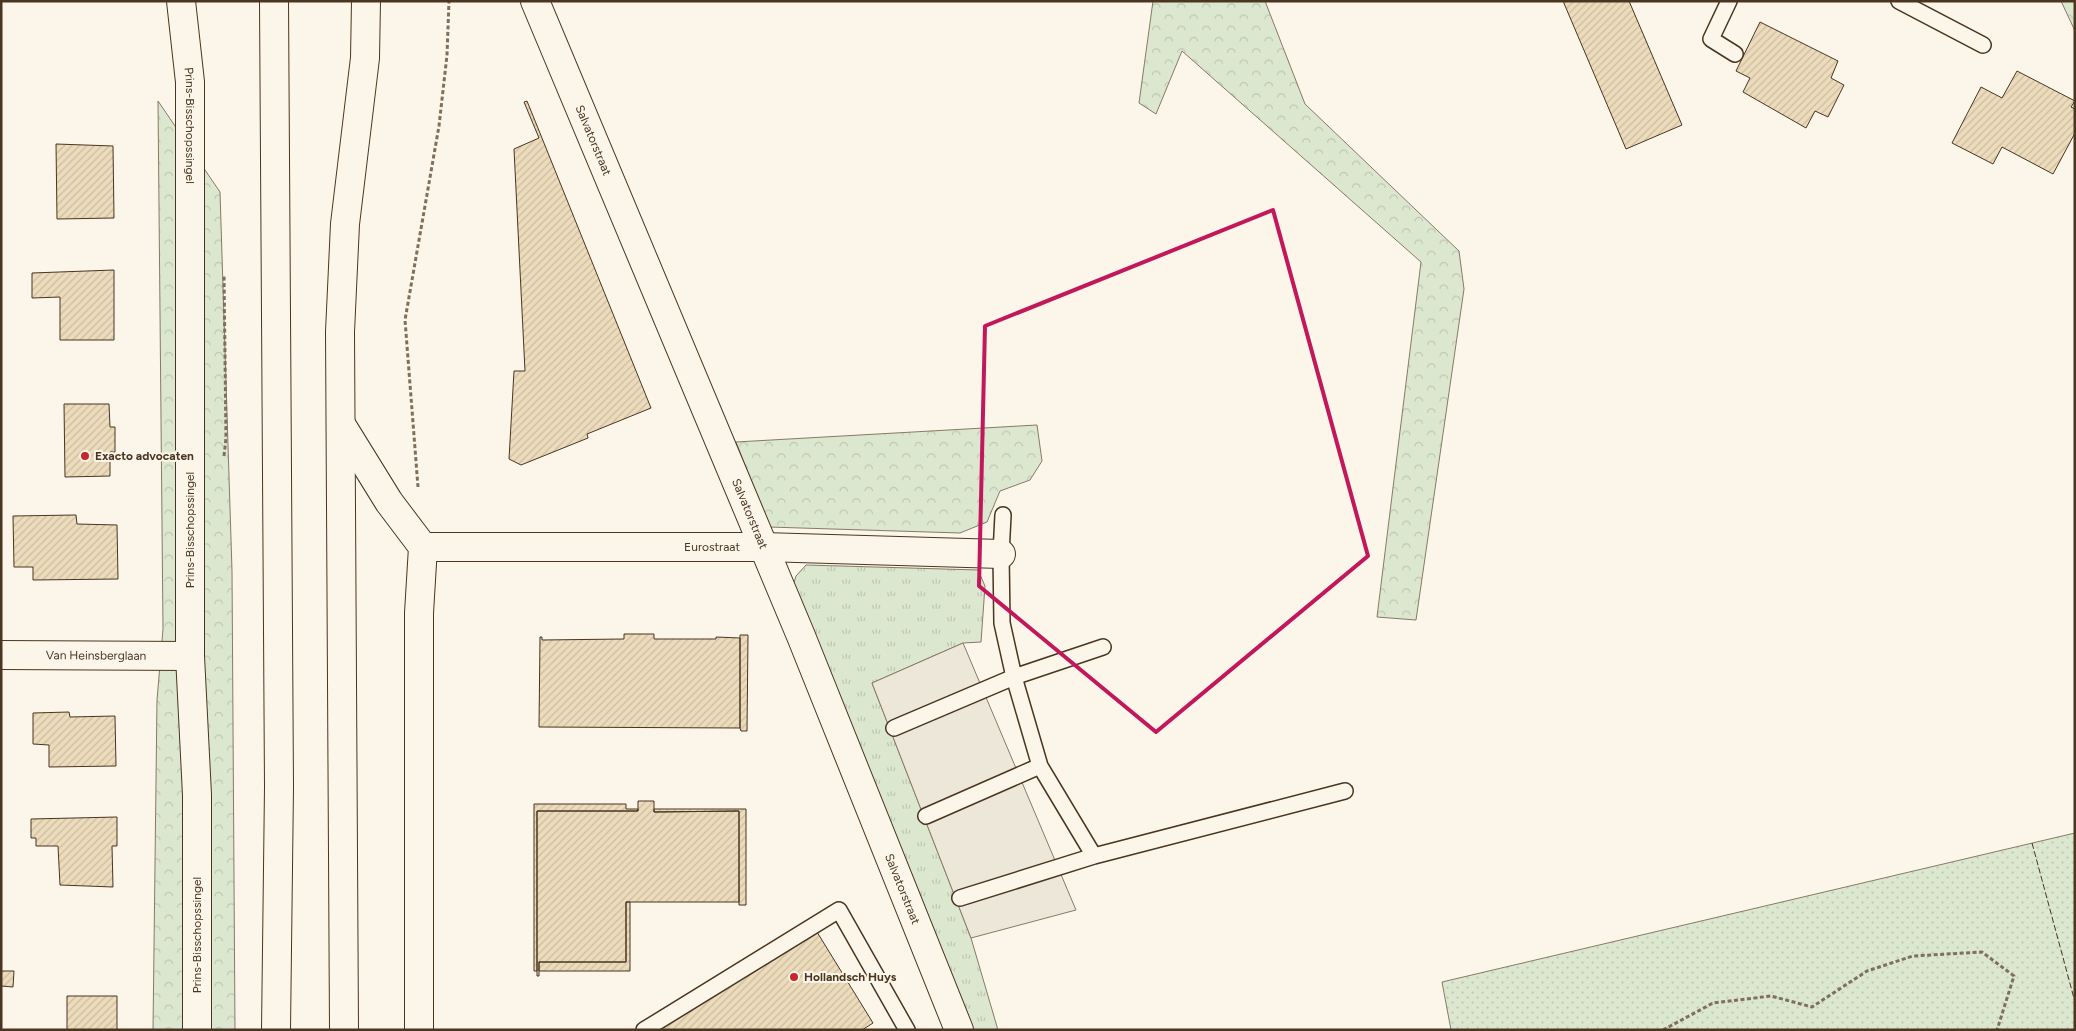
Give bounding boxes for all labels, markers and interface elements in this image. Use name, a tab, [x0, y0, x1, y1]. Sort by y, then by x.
street label: Prins-Bisschopssingel	[181, 67, 197, 184]
street label: Salvatorstraat	[572, 103, 614, 178]
place label: Exacto advocaten	[95, 449, 194, 463]
marker: Exacto advocaten	[79, 450, 91, 462]
street label: Prins-Bisschopssingel	[183, 472, 197, 588]
street label: Salvatorstraat	[729, 477, 771, 551]
street label: Eurostraat	[684, 540, 740, 554]
street label: Van Heinsberglaan	[46, 648, 147, 663]
street label: Salvatorstraat	[882, 852, 923, 927]
street label: Prins-Bisschopssingel	[190, 877, 204, 993]
place label: Hollandsch Huys	[804, 970, 897, 984]
marker: Hollandsch Huys	[788, 971, 800, 983]

